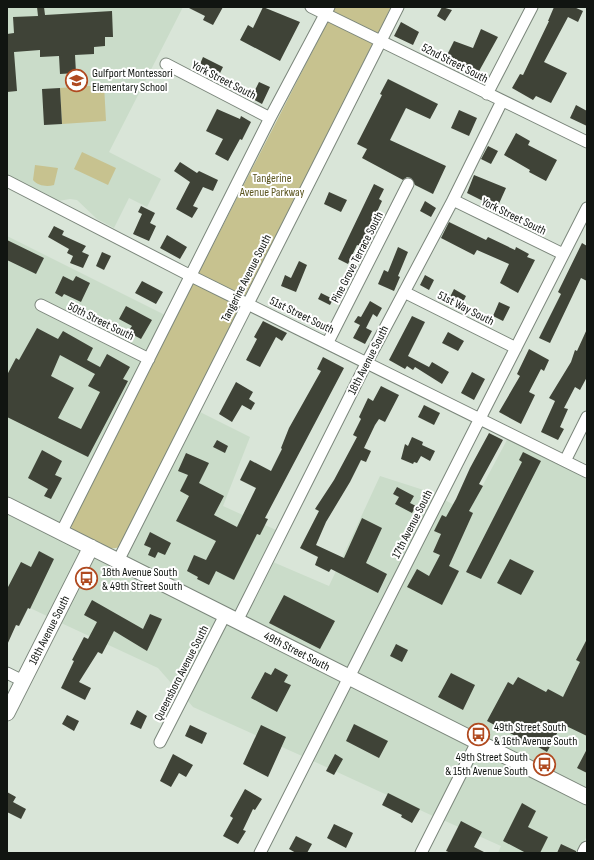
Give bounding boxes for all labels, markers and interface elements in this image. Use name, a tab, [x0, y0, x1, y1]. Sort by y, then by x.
street label: 52nd Street South	[419, 40, 491, 87]
street label: York Street South	[189, 58, 259, 103]
place label: Gulfport Montessori Elementary School	[92, 66, 173, 95]
school or university icon: Gulfport Montessori Elementary School	[63, 67, 89, 93]
park label: Tangerine Avenue Parkway	[239, 171, 305, 200]
street label: York Street South	[479, 194, 549, 239]
street label: Pine Grove Terrace South	[328, 209, 387, 305]
street label: Tangerine Avenue South	[218, 232, 275, 324]
street label: 51st Way South	[435, 288, 497, 329]
street label: 51st Street South	[267, 293, 337, 338]
street label: 50th Street South	[65, 299, 136, 344]
street label: 18th Avenue South	[345, 323, 392, 397]
street label: 17th Avenue South	[389, 487, 436, 561]
place label: 18th Avenue South & 49th Street South	[102, 565, 182, 594]
bus stop icon: 18th Avenue South & 49th Street South	[73, 566, 99, 592]
street label: 18th Avenue South	[26, 593, 73, 667]
street label: Queensboro Avenue South	[151, 623, 212, 724]
street label: 49th Street South	[261, 628, 332, 675]
place label: 49th Street South & 16th Avenue South	[494, 720, 577, 749]
bus stop icon: 49th Street South & 16th Avenue South	[465, 721, 491, 747]
place label: 49th Street South & 15th Avenue South	[445, 750, 528, 779]
bus stop icon: 49th Street South & 15th Avenue South	[531, 751, 557, 777]

